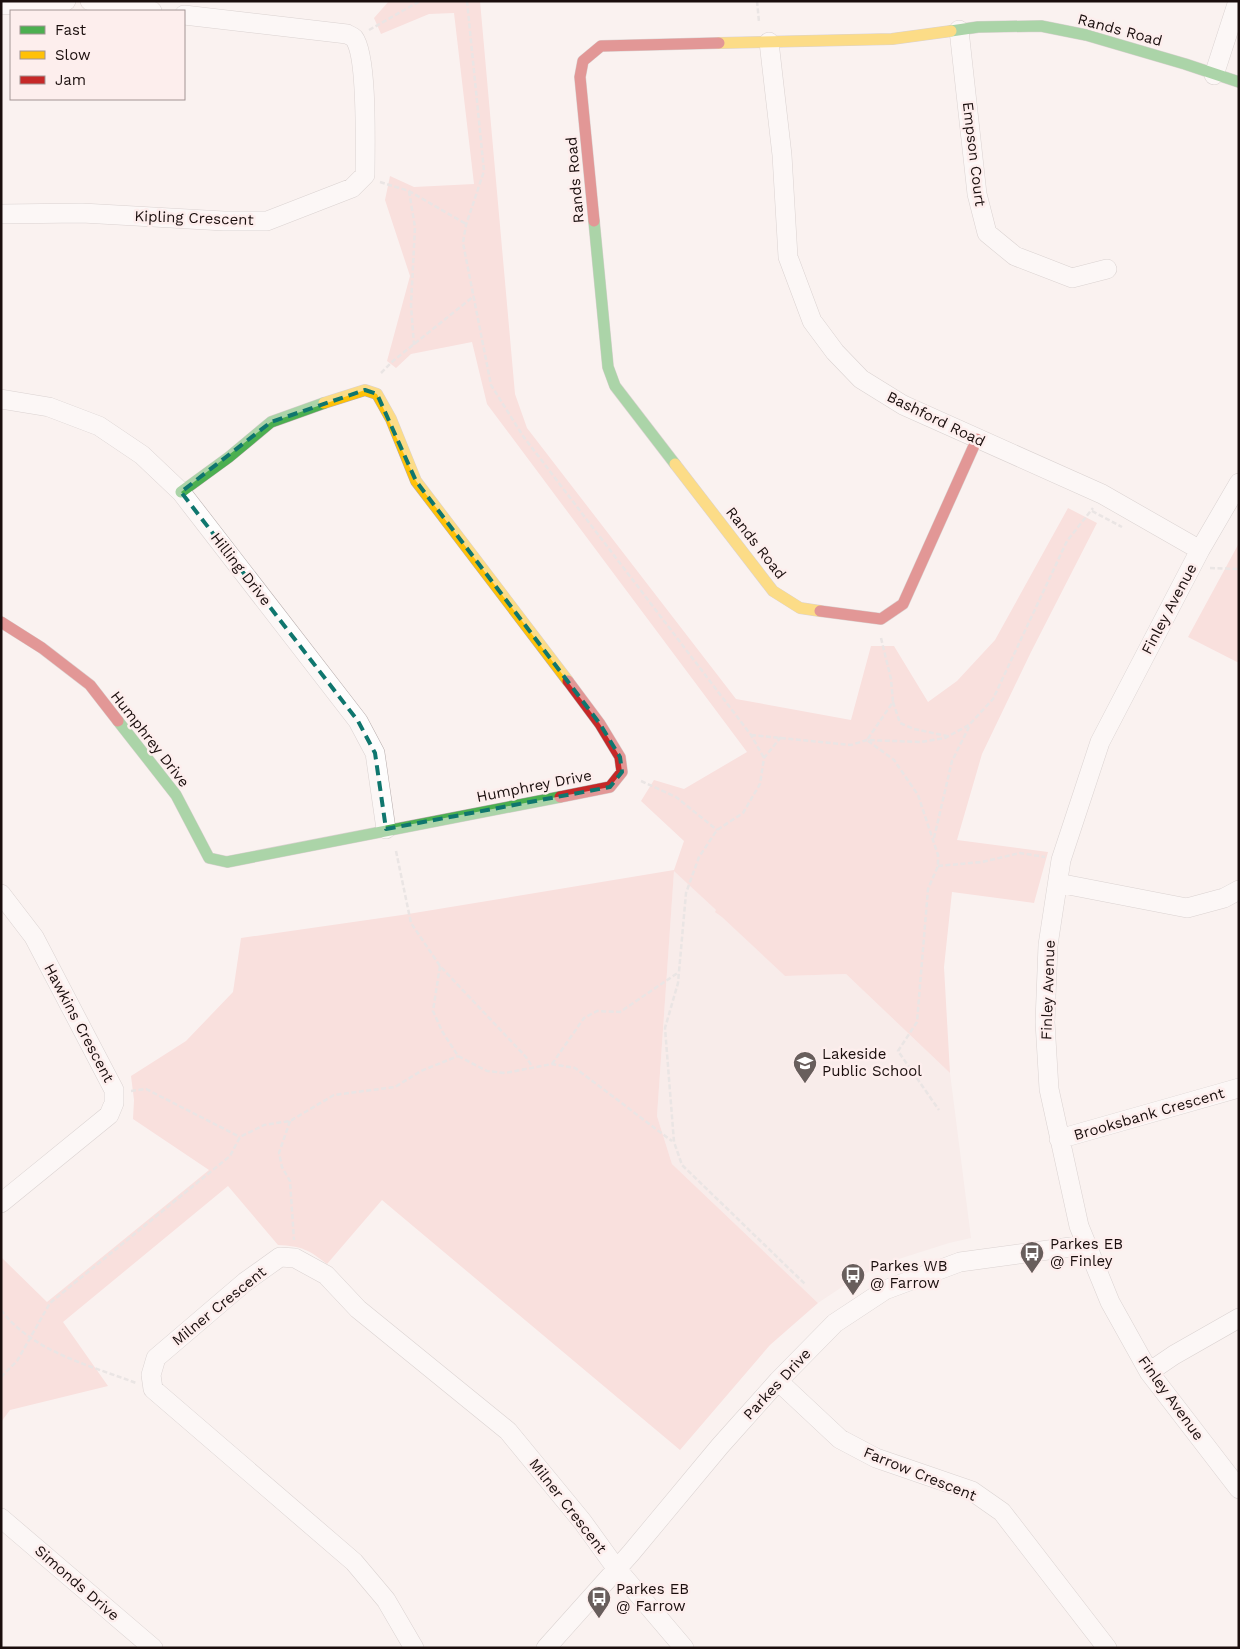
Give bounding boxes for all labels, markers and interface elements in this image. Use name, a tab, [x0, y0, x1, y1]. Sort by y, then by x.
legend	[10, 10, 185, 100]
street label: Rands Road	[1076, 10, 1164, 50]
text: Fast	[55, 21, 87, 39]
text: Slow	[55, 46, 91, 64]
text: Jam	[55, 71, 86, 89]
street label: Empson Court	[959, 101, 989, 208]
street label: Rands Road	[562, 136, 588, 224]
street label: Kipling Crescent	[134, 207, 255, 229]
street label: Bashford Road	[884, 387, 988, 451]
street label: Rands Road	[722, 503, 790, 583]
street label: Hilling Drive	[207, 529, 275, 609]
street label: Finley Avenue	[1138, 561, 1200, 657]
street label: Humphrey Drive	[107, 687, 193, 791]
street label: Humphrey Drive	[475, 766, 593, 806]
street label: Finley Avenue	[1037, 940, 1059, 1040]
street label: Hawkins Crescent	[40, 961, 118, 1086]
place label: Lakeside Public School	[822, 1045, 922, 1080]
school or university icon: Lakeside Public School	[792, 1050, 818, 1084]
street label: Brooksbank Crescent	[1072, 1084, 1227, 1144]
place label: Parkes EB @ Finley	[1050, 1235, 1123, 1270]
bus stop icon: Parkes EB @ Finley	[1019, 1240, 1045, 1274]
place label: Parkes WB @ Farrow	[870, 1257, 948, 1292]
street label: Milner Crescent	[168, 1262, 270, 1349]
bus stop icon: Parkes WB @ Farrow	[840, 1262, 866, 1296]
street label: Parkes Drive	[739, 1345, 815, 1423]
street label: Finley Avenue	[1134, 1352, 1208, 1444]
street label: Farrow Crescent	[861, 1443, 980, 1505]
street label: Milner Crescent	[525, 1455, 611, 1558]
street label: Simonds Drive	[31, 1541, 123, 1625]
place label: Parkes EB @ Farrow	[616, 1580, 689, 1615]
bus stop icon: Parkes EB @ Farrow	[586, 1585, 612, 1619]

